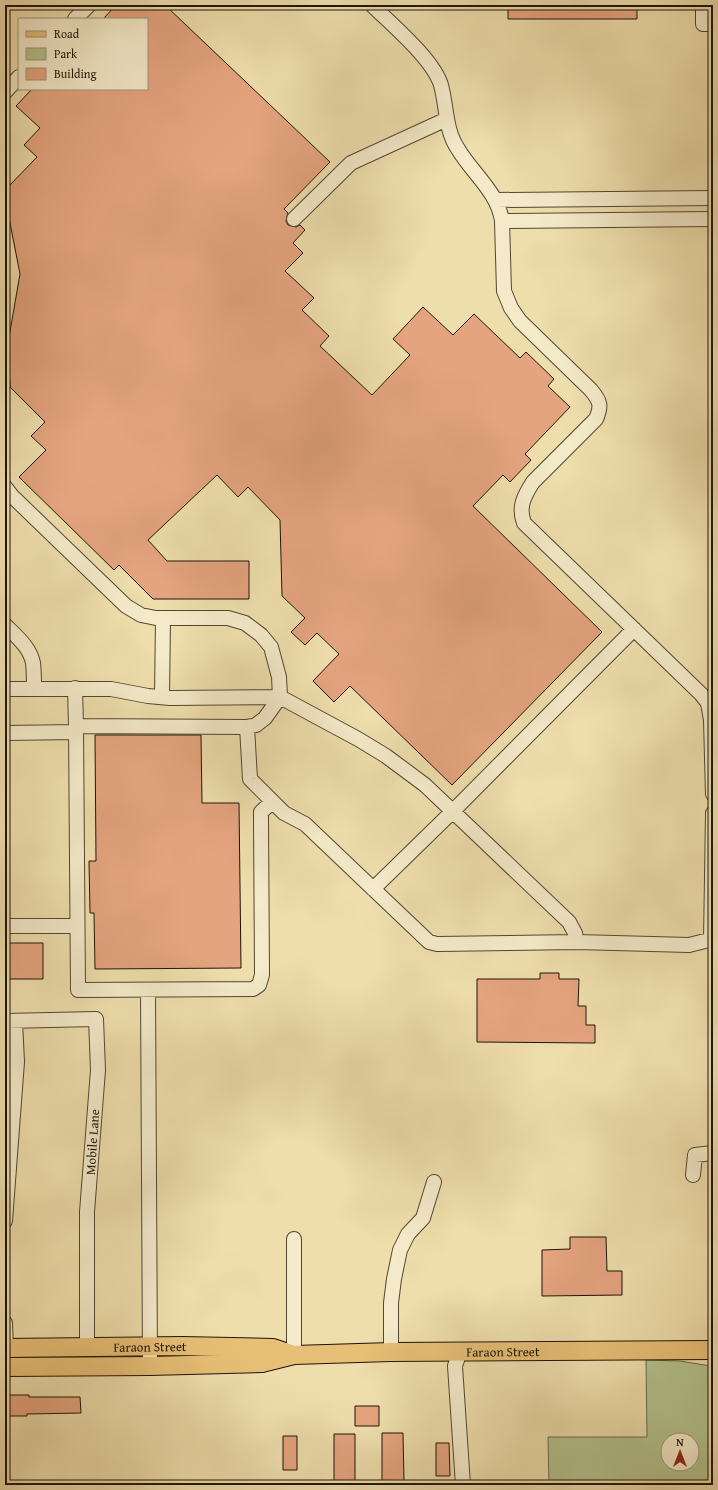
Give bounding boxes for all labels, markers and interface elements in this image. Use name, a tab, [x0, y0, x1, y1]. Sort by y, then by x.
legend	[18, 18, 148, 90]
text: Road	[54, 25, 80, 42]
text: Park	[54, 45, 78, 62]
text: Building	[54, 65, 97, 82]
street label: Mobile Lane	[81, 1108, 104, 1176]
street label: Faraon Street	[113, 1337, 187, 1357]
street label: Faraon Street	[466, 1342, 540, 1362]
north arrow	[660, 1432, 700, 1472]
text: N	[676, 1434, 684, 1450]

